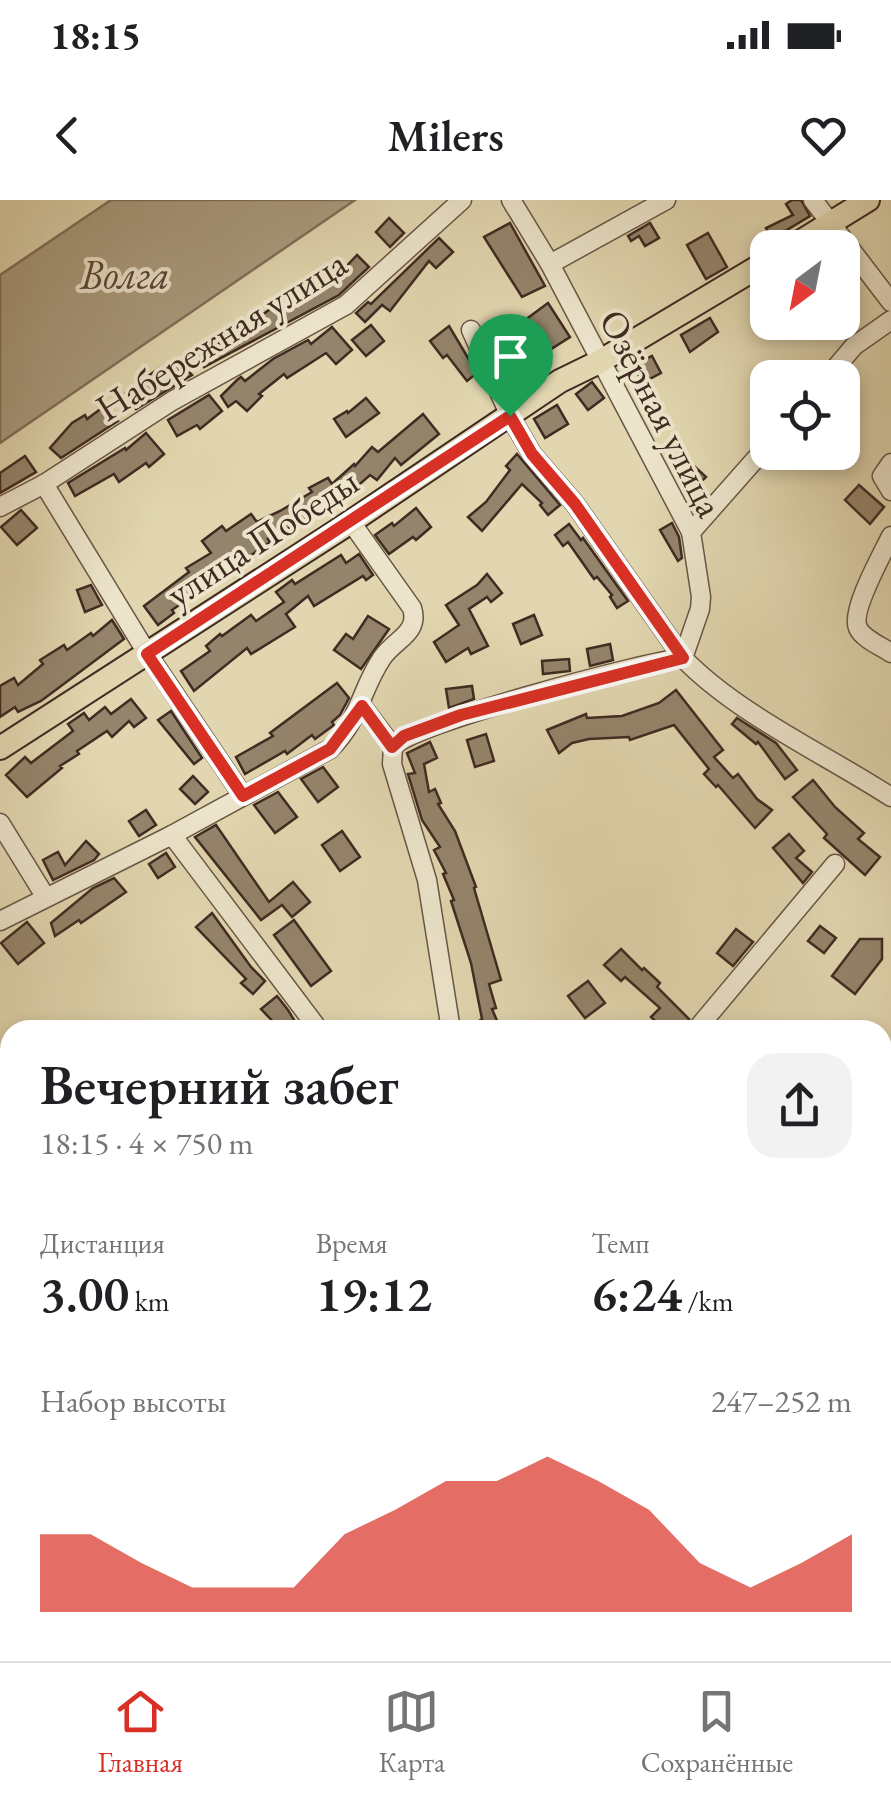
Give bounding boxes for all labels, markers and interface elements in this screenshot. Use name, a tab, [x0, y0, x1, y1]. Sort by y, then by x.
text: 18:15	[50, 11, 141, 60]
text: Milers	[387, 106, 504, 164]
icon: back	[40, 108, 95, 163]
icon: heart	[796, 108, 851, 163]
north arrow	[750, 230, 860, 340]
map controls	[750, 230, 860, 470]
street label: Набережная улица	[86, 238, 356, 432]
water label: Волга	[79, 248, 170, 300]
street label: Озёрная улица	[589, 301, 736, 526]
pin	[468, 314, 553, 417]
icon: arrive	[483, 329, 538, 384]
button: locate	[750, 360, 860, 470]
street label: улица Победы	[156, 457, 368, 617]
text: Вечерний забег	[40, 1049, 399, 1120]
button: share	[747, 1053, 852, 1158]
text: 18:15 · 4 × 750 m	[40, 1122, 253, 1164]
text: Дистанция	[40, 1225, 165, 1261]
text: Время	[316, 1225, 388, 1261]
text: Темп	[591, 1225, 650, 1261]
text: 3.00	[40, 1261, 129, 1326]
text: 19:12	[316, 1261, 432, 1326]
text: 6:24	[591, 1261, 682, 1326]
text: km	[129, 1283, 170, 1319]
text: /km	[682, 1283, 734, 1319]
text: Набор высоты	[40, 1380, 226, 1422]
text: 247–252 m	[711, 1380, 852, 1422]
tab: Главная	[98, 1684, 183, 1780]
tab: Карта	[378, 1684, 445, 1780]
tab: Сохранённые	[641, 1684, 793, 1780]

